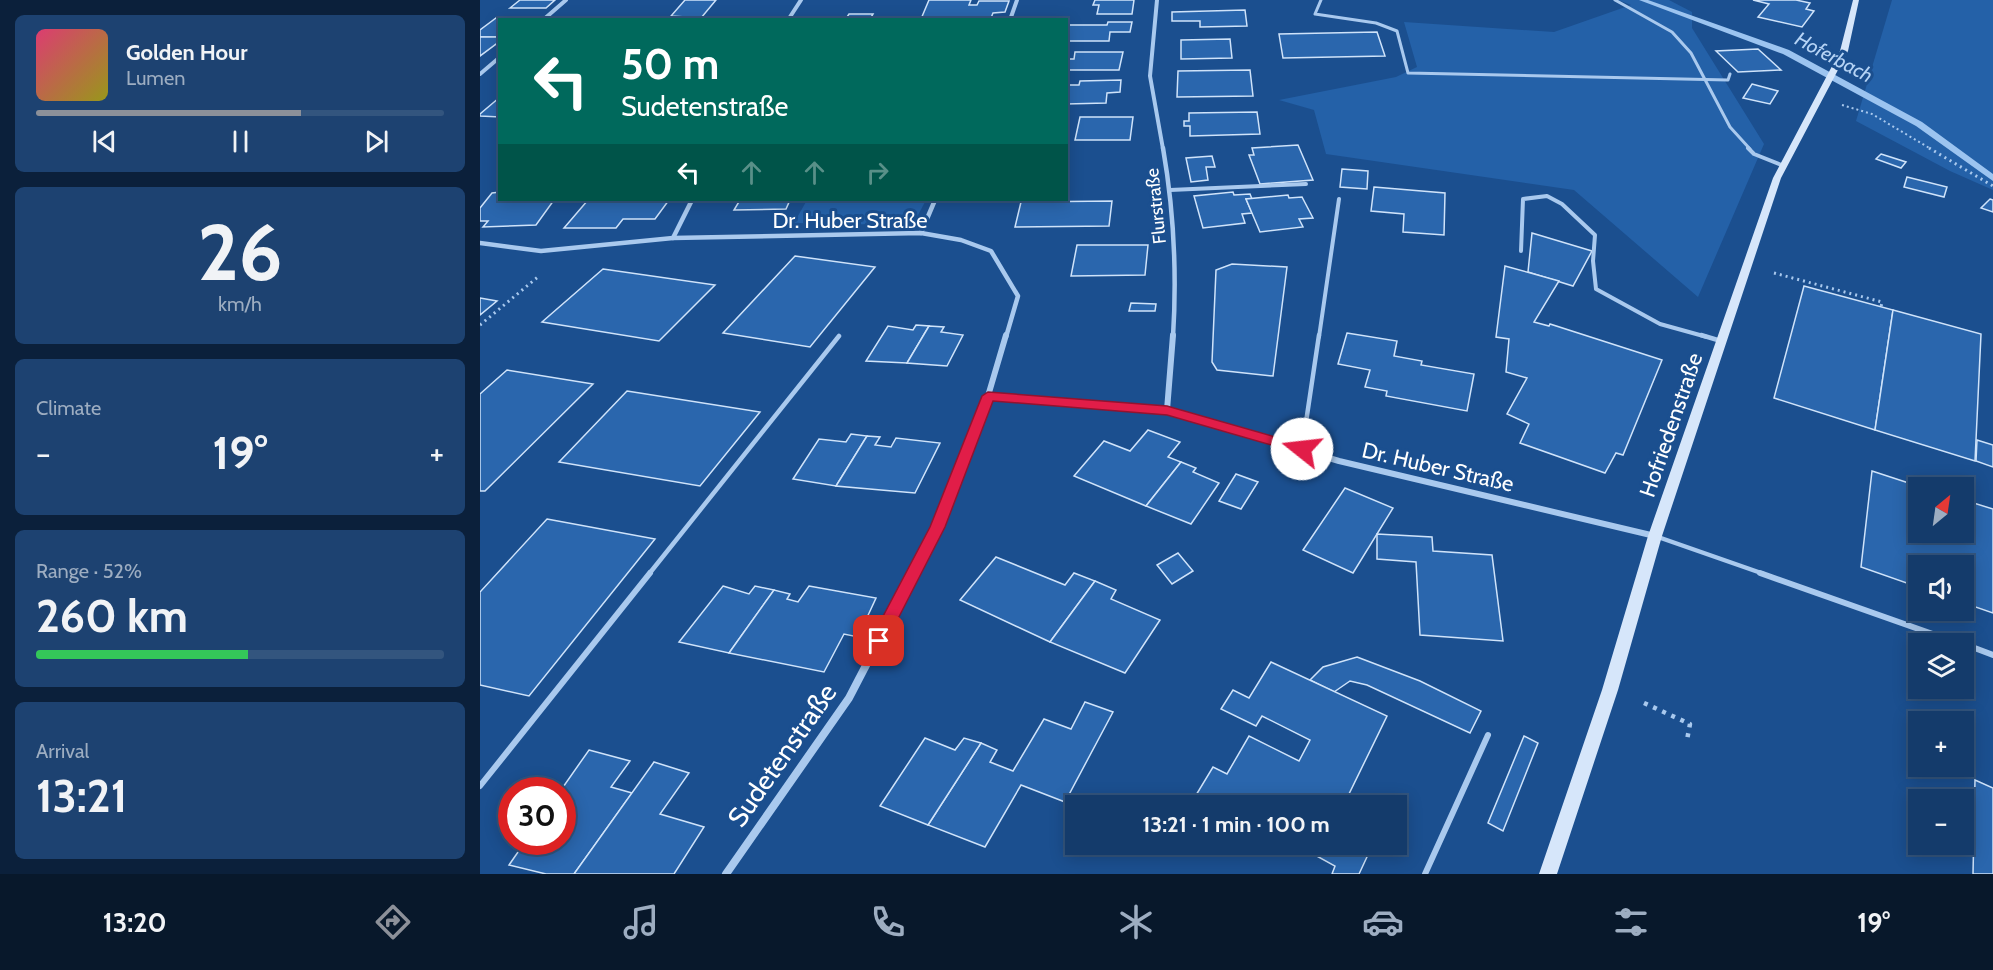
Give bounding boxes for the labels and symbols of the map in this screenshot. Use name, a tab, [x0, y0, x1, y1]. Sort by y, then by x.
water label: Hoferbach	[1791, 27, 1877, 87]
street label: Flurstraße	[1141, 167, 1171, 245]
street label: Dr. Huber Straße	[772, 207, 928, 234]
street label: Hofriedenstraße	[1634, 349, 1708, 501]
position arrow	[1270, 417, 1334, 481]
street label: Dr. Huber Straße	[1359, 436, 1517, 498]
north arrow	[1908, 477, 1974, 543]
pin	[853, 615, 904, 666]
street label: Sudetenstraße	[720, 677, 844, 833]
speed limit sign: 30	[498, 777, 576, 855]

